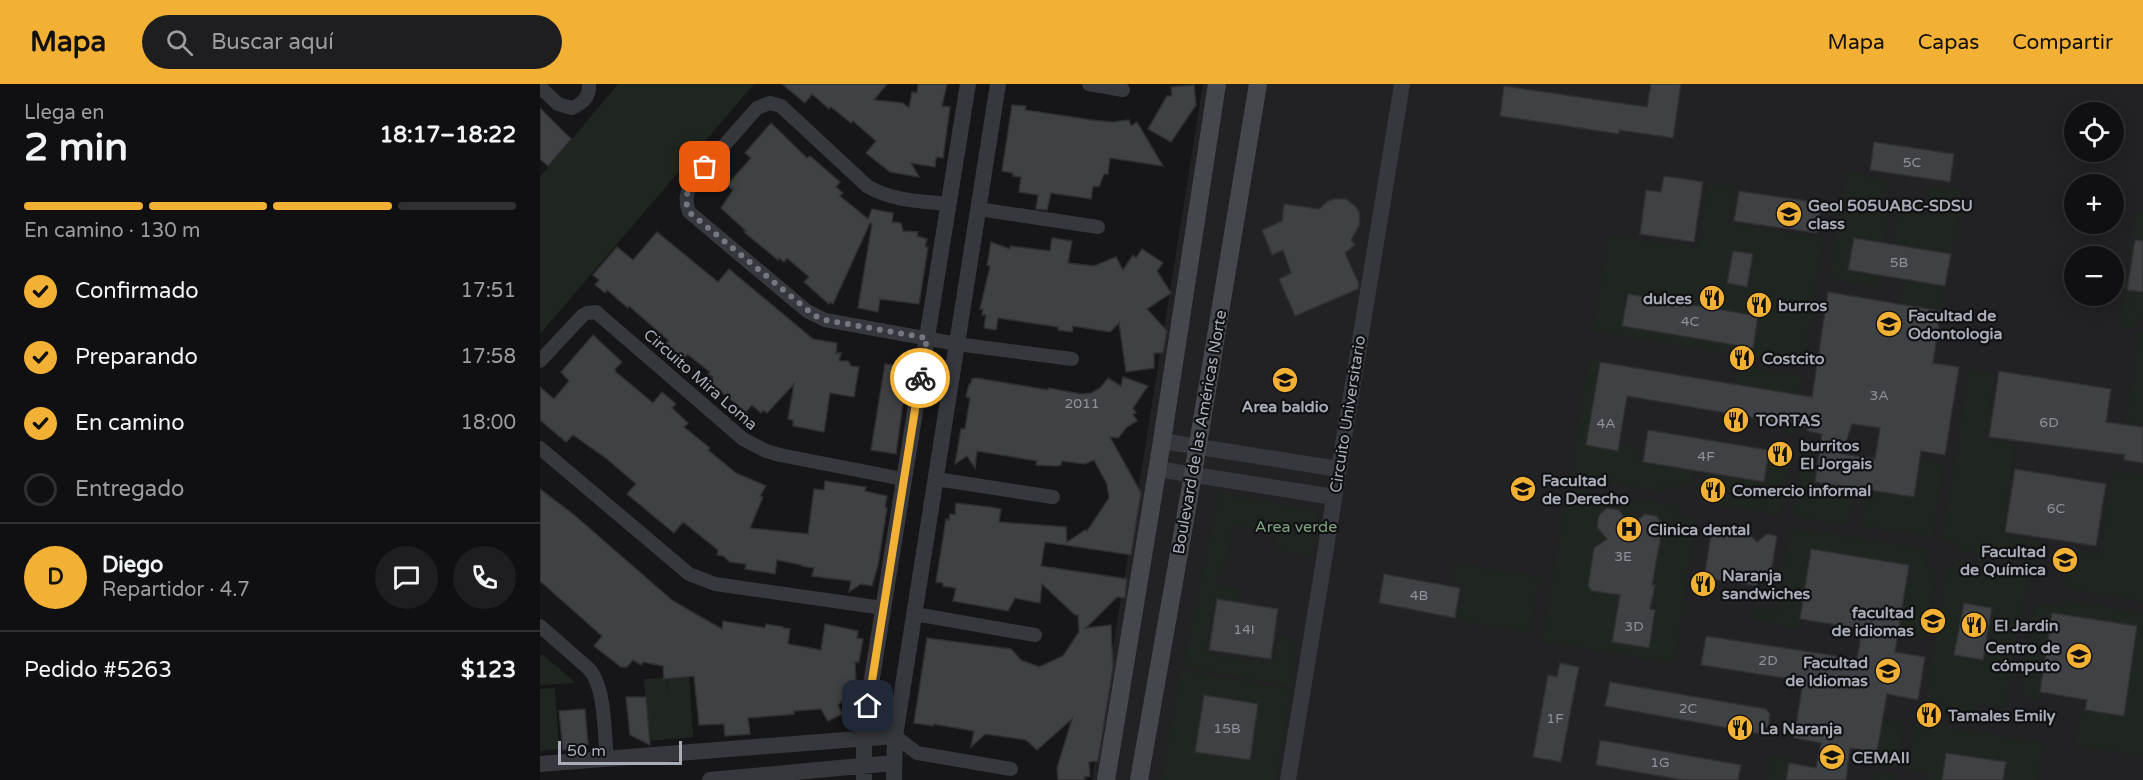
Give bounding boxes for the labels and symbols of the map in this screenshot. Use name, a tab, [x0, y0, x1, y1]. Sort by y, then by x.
pin	[679, 141, 730, 192]
house number: 5C	[1903, 154, 1922, 171]
place label: Geol 505UABC-SDSU class	[1808, 196, 1973, 234]
school or university icon: Geol 505UABC-SDSU class	[1774, 199, 1804, 229]
house number: 5B	[1890, 254, 1908, 271]
restaurant icon: dulces	[1697, 283, 1727, 313]
place label: dulces	[1643, 289, 1692, 309]
restaurant icon: burros	[1744, 290, 1774, 320]
place label: burros	[1778, 296, 1828, 316]
place label: Facultad de Odontologia	[1908, 306, 2003, 344]
street label: Boulevard de las Américas Norte	[1169, 308, 1231, 556]
school or university icon: Facultad de Odontologia	[1874, 309, 1904, 339]
house number: 4C	[1681, 313, 1700, 330]
street label: Circuito Mira Loma	[639, 325, 761, 435]
street label: Circuito Universitario	[1326, 334, 1370, 494]
restaurant icon: Costcito	[1727, 343, 1757, 373]
courier	[890, 348, 950, 408]
place label: Costcito	[1762, 349, 1825, 369]
school or university icon: Area baldio	[1270, 365, 1300, 395]
house number: 3A	[1869, 387, 1889, 404]
house number: 2011	[1064, 395, 1100, 412]
place label: Area baldio	[1242, 397, 1329, 417]
restaurant icon: TORTAS	[1721, 405, 1751, 435]
place label: TORTAS	[1755, 411, 1820, 431]
house number: 6D	[2039, 414, 2059, 431]
house number: 4A	[1596, 415, 1616, 432]
place label: burritos El Jorgais	[1800, 436, 1872, 474]
restaurant icon: burritos El Jorgais	[1765, 439, 1795, 469]
house number: 4F	[1697, 448, 1715, 465]
place label: Facultad de Derecho	[1542, 471, 1629, 509]
school or university icon: Facultad de Derecho	[1508, 474, 1538, 504]
restaurant icon: Comercio informal	[1698, 475, 1728, 505]
place label: Comercio informal	[1732, 481, 1871, 501]
house number: 6C	[2047, 500, 2066, 517]
hospital icon: Clinica dental	[1614, 514, 1644, 544]
park label: Area verde	[1255, 517, 1337, 537]
place label: Clinica dental	[1648, 520, 1750, 540]
place label: Facultad de Química	[1960, 542, 2046, 580]
school or university icon: Facultad de Química	[2050, 545, 2080, 575]
house number: 3E	[1614, 548, 1632, 565]
place label: Naranja sandwiches	[1722, 566, 1810, 604]
restaurant icon: Naranja sandwiches	[1688, 569, 1718, 599]
house number: 4B	[1410, 587, 1428, 604]
place label: facultad de idiomas	[1832, 603, 1914, 641]
school or university icon: facultad de idiomas	[1918, 606, 1948, 636]
restaurant icon: El Jardin	[1959, 610, 1989, 640]
place label: El Jardin	[1994, 616, 2059, 636]
house number: 3D	[1624, 618, 1644, 635]
house number: 14I	[1233, 621, 1255, 638]
place label: Centro de cómputo	[1985, 638, 2060, 676]
school or university icon: Centro de cómputo	[2064, 641, 2094, 671]
house number: 2D	[1758, 652, 1778, 669]
place label: Facultad de Idiomas	[1785, 653, 1868, 691]
school or university icon: Facultad de Idiomas	[1873, 656, 1903, 686]
pin	[842, 680, 893, 731]
house number: 2C	[1679, 700, 1698, 717]
restaurant icon: Tamales Emily	[1914, 700, 1944, 730]
place label: Tamales Emily	[1947, 706, 2056, 726]
house number: 1F	[1546, 710, 1564, 727]
restaurant icon: La Naranja	[1725, 713, 1755, 743]
place label: La Naranja	[1760, 719, 1842, 739]
house number: 15B	[1213, 720, 1241, 737]
scale bar	[558, 738, 682, 766]
school or university icon: CEMAII	[1817, 742, 1847, 772]
place label: CEMAII	[1852, 748, 1910, 768]
house number: 1G	[1650, 754, 1670, 771]

